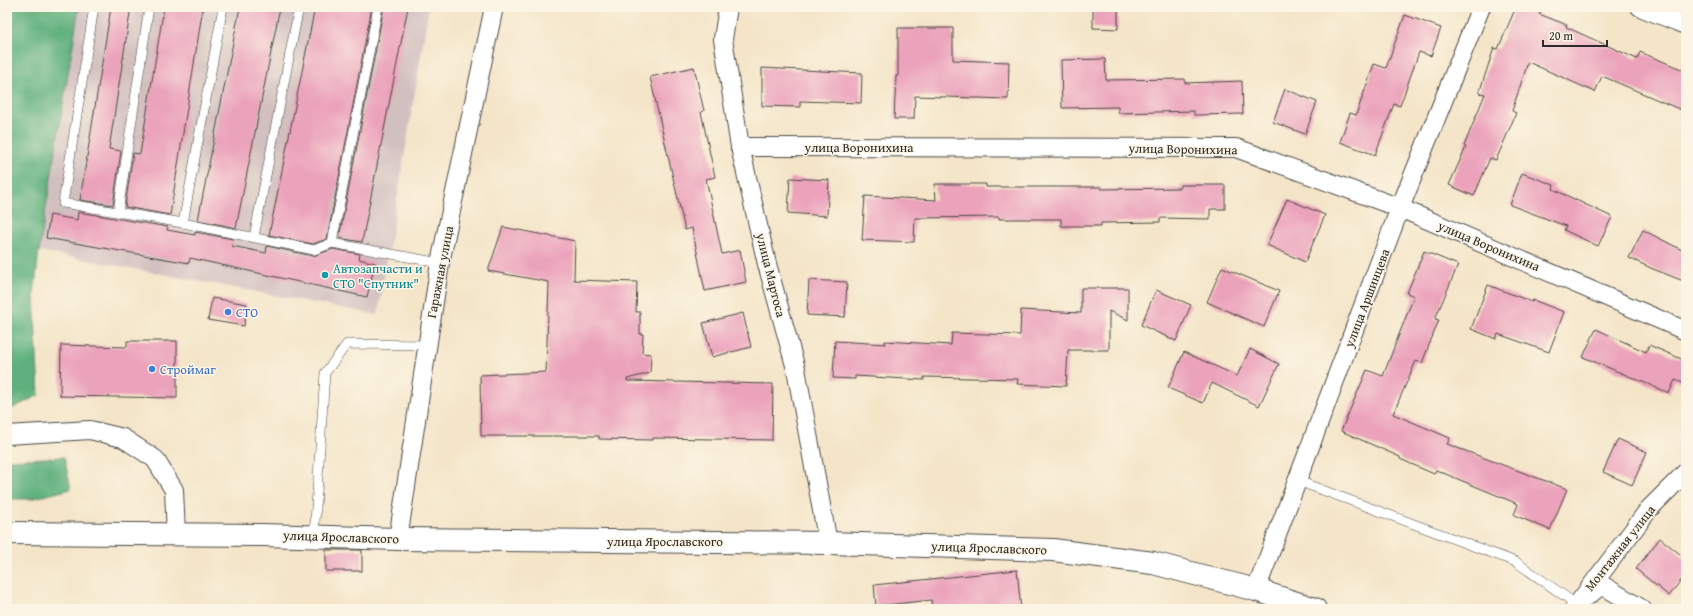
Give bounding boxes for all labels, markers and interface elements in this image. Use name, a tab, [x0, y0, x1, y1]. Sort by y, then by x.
scale bar	[1543, 22, 1607, 48]
text: 20 m	[1549, 27, 1573, 44]
street label: улица Воронихина	[804, 138, 914, 157]
street label: улица Воронихина	[1127, 139, 1238, 159]
street label: улица Воронихина	[1434, 216, 1544, 276]
street label: Гаражная улица	[422, 224, 458, 320]
street label: улица Мартоса	[751, 230, 791, 320]
street label: улица Аршинцева	[1339, 245, 1395, 351]
place label: Автозапчасти и СТО "Спутник"	[333, 259, 423, 293]
marker: Автозапчасти и СТО "Спутник"	[320, 270, 330, 280]
place label: СТО	[236, 303, 258, 322]
marker: СТО	[223, 307, 233, 317]
place label: Строймаг	[160, 360, 216, 379]
marker: Строймаг	[147, 364, 157, 374]
street label: Монтажная улица	[1580, 500, 1660, 595]
street label: улица Ярославского	[282, 525, 400, 549]
street label: улица Ярославского	[606, 532, 723, 551]
street label: улица Ярославского	[930, 536, 1048, 560]

